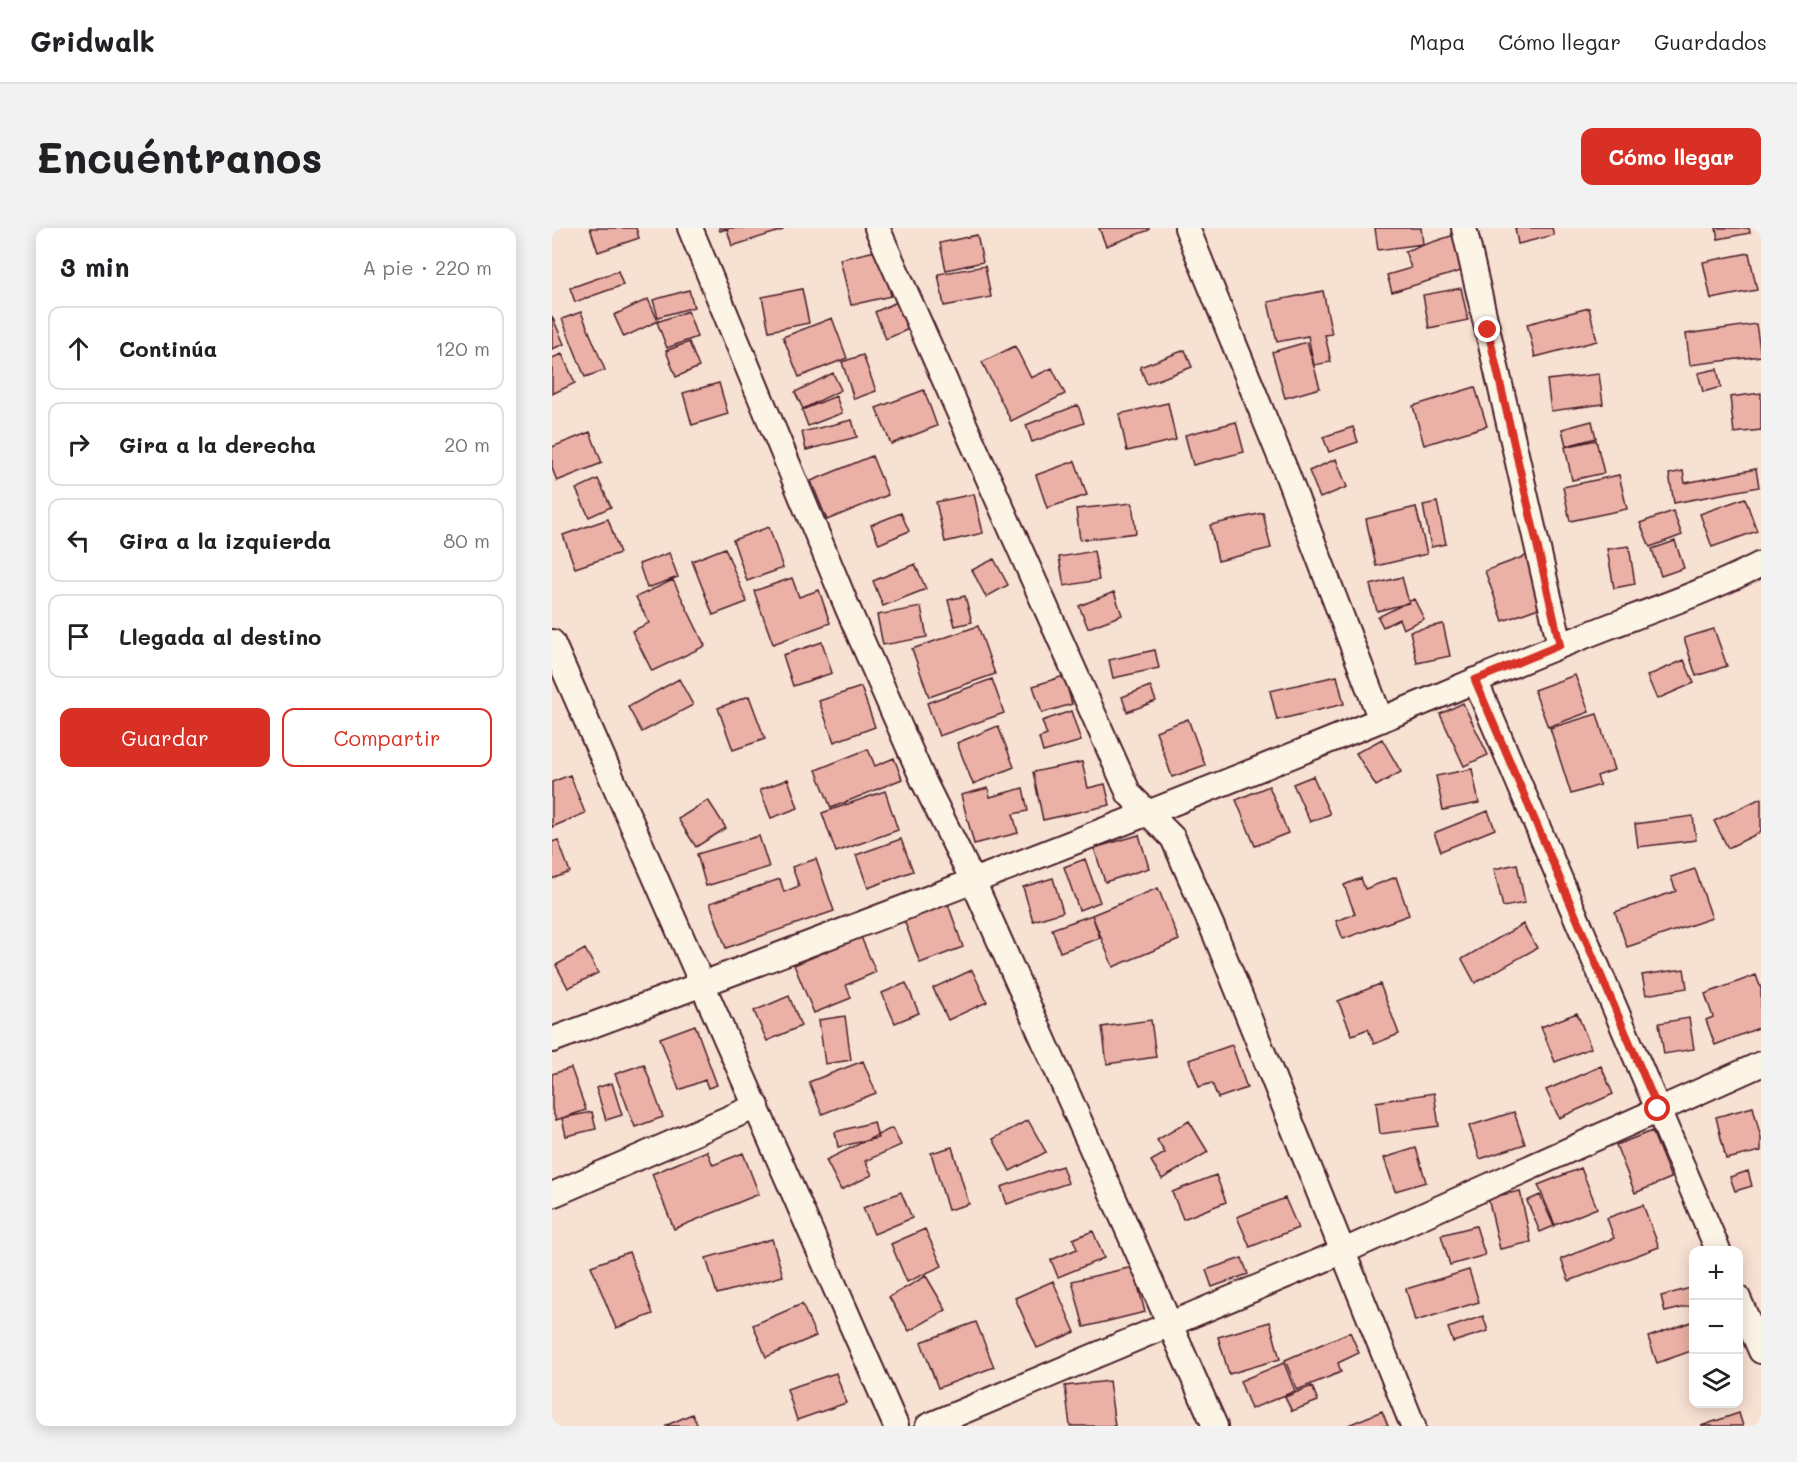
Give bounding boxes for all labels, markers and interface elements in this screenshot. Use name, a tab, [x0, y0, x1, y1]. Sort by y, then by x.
text: Gridwalk	[30, 23, 155, 59]
text: Mapa	[1409, 28, 1465, 55]
text: Cómo llegar	[1498, 28, 1621, 55]
text: Guardados	[1654, 28, 1767, 55]
button: Cómo llegar	[1581, 128, 1761, 185]
text: Encuéntranos	[36, 129, 322, 184]
text: 3 min	[60, 250, 129, 284]
text: A pie · 220 m	[362, 254, 492, 280]
route end	[1474, 316, 1500, 342]
icon: ahead	[62, 332, 95, 365]
text: Continúa	[119, 334, 217, 363]
text: 120 m	[435, 335, 490, 361]
icon: right	[62, 428, 95, 461]
text: Gira a la derecha	[119, 430, 316, 459]
text: 20 m	[444, 431, 490, 457]
icon: left	[62, 524, 95, 557]
text: Gira a la izquierda	[119, 526, 331, 555]
text: 80 m	[443, 527, 490, 553]
icon: arrive	[62, 620, 95, 653]
text: Llegada al destino	[119, 622, 321, 651]
button: Guardar	[60, 708, 270, 767]
button: Compartir	[282, 708, 492, 767]
route start	[1644, 1095, 1670, 1121]
map controls	[1689, 1246, 1743, 1408]
button: +	[1689, 1246, 1743, 1300]
button: −	[1689, 1300, 1743, 1354]
button: layers	[1689, 1354, 1743, 1408]

